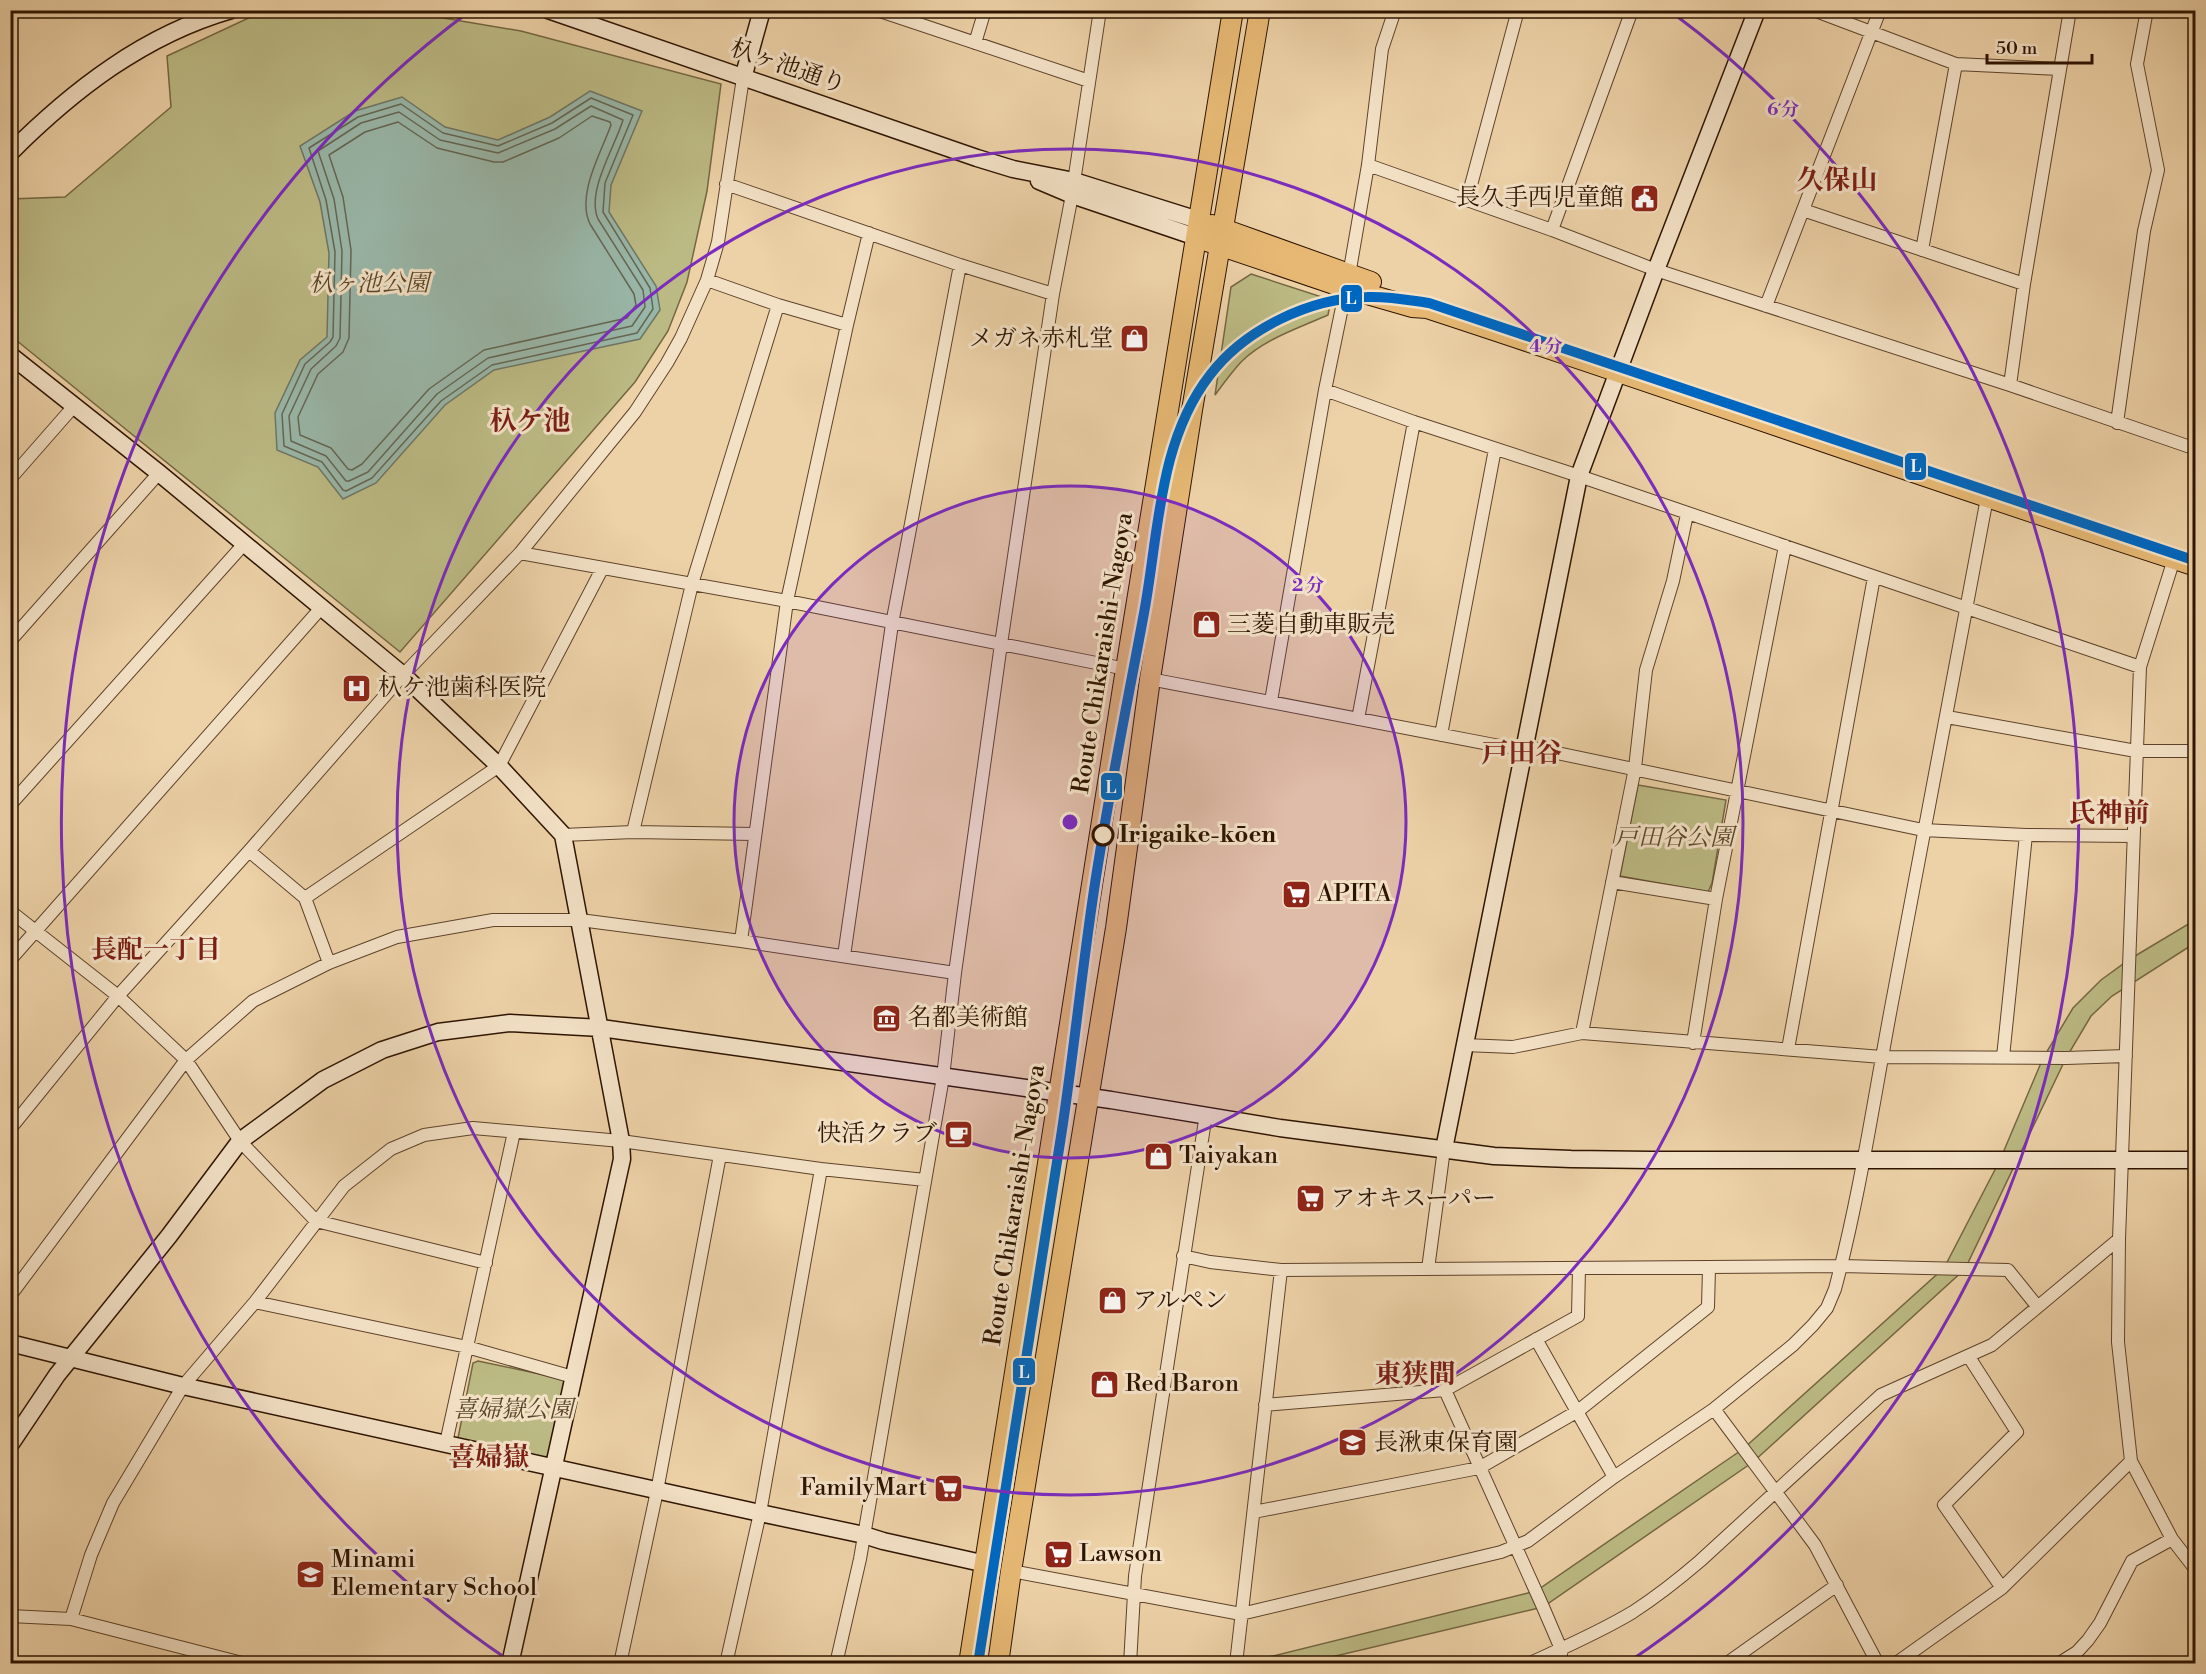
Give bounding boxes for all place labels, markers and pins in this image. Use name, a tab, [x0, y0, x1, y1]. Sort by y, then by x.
public building icon: 長久手西児童館	[1629, 182, 1661, 214]
place label: 長久手西児童館	[1456, 183, 1624, 213]
shop icon: メガネ赤札堂	[1118, 323, 1150, 355]
place label: メガネ赤札堂	[969, 324, 1113, 354]
shop icon: 三菱自動車販売	[1190, 609, 1222, 641]
place label: 三菱自動車販売	[1227, 610, 1395, 640]
hospital icon: 杁ケ池歯科医院	[341, 672, 373, 704]
place label: 杁ケ池歯科医院	[378, 673, 546, 703]
centre of rings	[1060, 812, 1080, 832]
place label: Irigaike-kōen	[1119, 820, 1276, 850]
marker: Irigaike-kōen	[1092, 824, 1114, 846]
supermarket icon: APITA	[1280, 878, 1312, 910]
place label: APITA	[1316, 879, 1392, 909]
museum icon: 名都美術館	[871, 1002, 903, 1034]
place label: 名都美術館	[908, 1003, 1028, 1033]
cafe icon: 快活クラブ	[942, 1118, 974, 1150]
place label: 快活クラブ	[817, 1119, 937, 1149]
shop icon: Taiyakan	[1142, 1140, 1174, 1172]
place label: Taiyakan	[1179, 1141, 1278, 1171]
supermarket icon: アオキスーパー	[1294, 1183, 1326, 1215]
place label: アオキスーパー	[1331, 1184, 1496, 1214]
shop icon: アルペン	[1096, 1285, 1128, 1317]
place label: アルペン	[1133, 1286, 1228, 1316]
shop icon: Red Baron	[1088, 1368, 1120, 1400]
place label: Red Baron	[1125, 1369, 1239, 1399]
school or university icon: 長湫東保育園	[1337, 1427, 1369, 1459]
place label: 長湫東保育園	[1374, 1428, 1518, 1458]
supermarket icon: FamilyMart	[932, 1472, 964, 1504]
place label: FamilyMart	[800, 1473, 927, 1503]
supermarket icon: Lawson	[1042, 1538, 1074, 1570]
place label: Lawson	[1079, 1539, 1162, 1569]
place label: Minami Elementary School	[331, 1545, 537, 1603]
school or university icon: Minami Elementary School	[294, 1558, 326, 1590]

